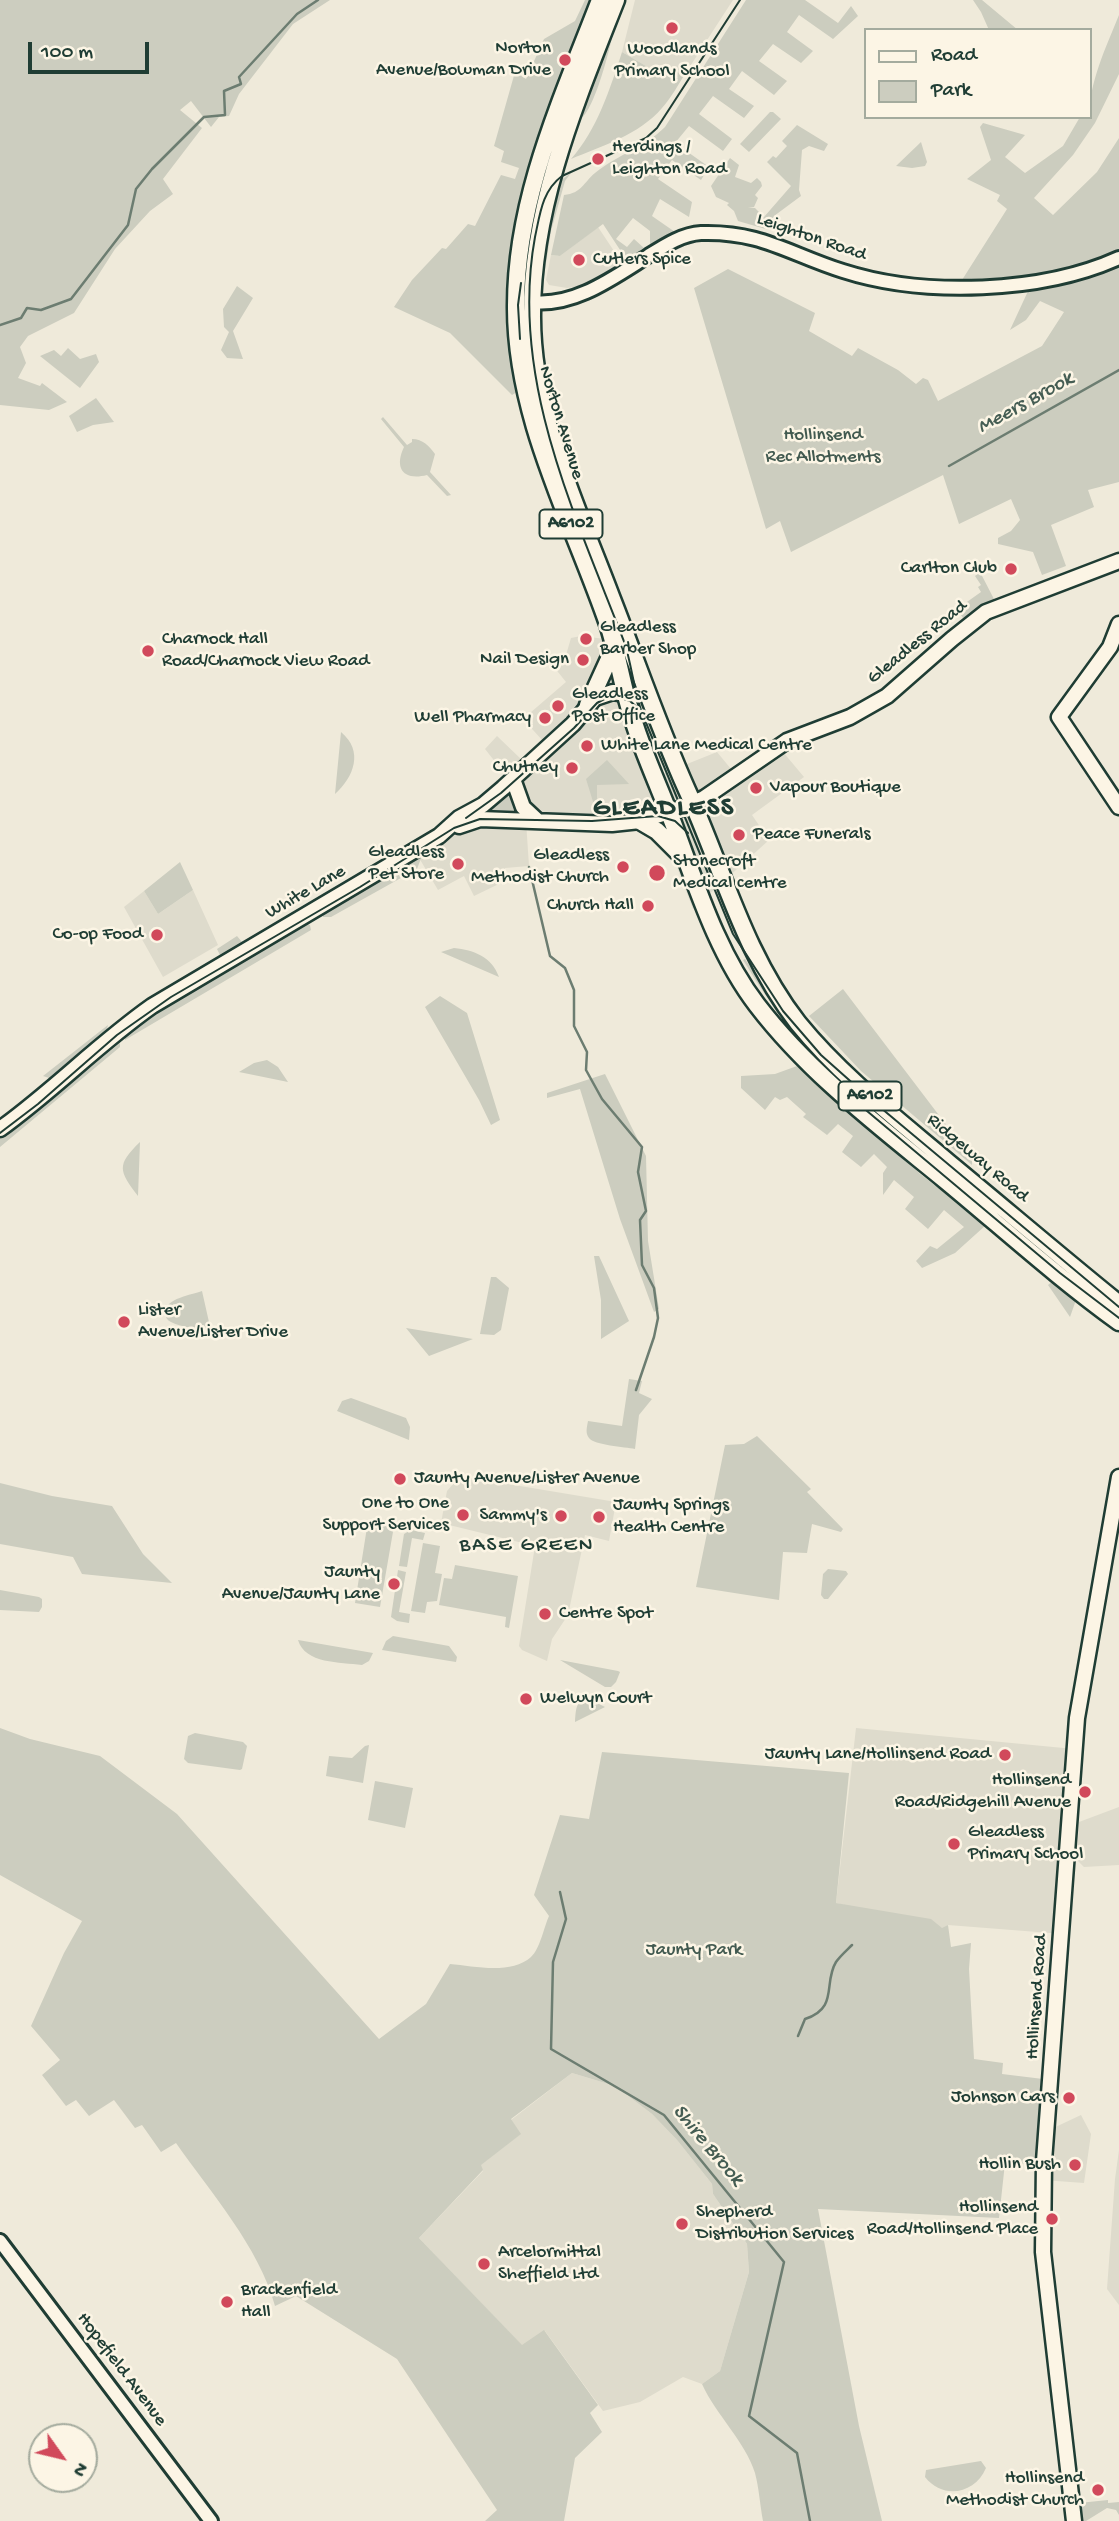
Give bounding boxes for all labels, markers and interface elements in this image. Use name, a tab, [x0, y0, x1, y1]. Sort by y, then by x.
marker: Woodlands Primary School	[664, 20, 680, 36]
scale bar	[32, 28, 152, 72]
legend	[864, 28, 1091, 119]
place label: Norton Avenue/Bowman Drive	[376, 38, 551, 82]
place label: Woodlands Primary School	[614, 39, 730, 83]
text: 100 m	[41, 41, 93, 66]
text: Road	[931, 44, 977, 69]
marker: Norton Avenue/Bowman Drive	[557, 52, 573, 68]
text: Park	[931, 79, 971, 104]
place label: Herdings / Leighton Road	[612, 137, 727, 181]
marker: Herdings / Leighton Road	[590, 151, 606, 167]
street label: Leighton Road	[753, 209, 869, 267]
place label: Cutlers Spice	[593, 249, 691, 271]
marker: Cutlers Spice	[571, 252, 587, 268]
street label: Norton Avenue	[532, 364, 588, 482]
water label: Meers Brook	[974, 367, 1078, 441]
park label: Hollinsend Rec Allotments	[766, 425, 880, 469]
road number: A6102	[540, 510, 602, 538]
place label: Carlton Club	[901, 558, 997, 580]
marker: Carlton Club	[1003, 561, 1019, 577]
street label: Gleadless Road	[864, 596, 972, 690]
place label: Gleadless Barber Shop	[600, 617, 696, 661]
place label: Charnock Hall Road/Charnock View Road	[162, 629, 369, 673]
marker: Gleadless Barber Shop	[578, 631, 594, 647]
marker: Charnock Hall Road/Charnock View Road	[140, 643, 156, 659]
place label: Nail Design	[480, 649, 569, 671]
marker: Nail Design	[575, 652, 591, 668]
place label: Gleadless Post Office	[572, 684, 655, 728]
marker: Gleadless Post Office	[550, 698, 566, 714]
place label: Well Pharmacy	[414, 707, 531, 729]
marker: Well Pharmacy	[537, 710, 553, 726]
place label: White Lane Medical Centre	[601, 735, 812, 757]
marker: White Lane Medical Centre	[579, 738, 595, 754]
place label: Chutney	[493, 757, 558, 779]
marker: Chutney	[564, 760, 580, 776]
place label: Vapour Boutique	[770, 777, 901, 799]
marker: Vapour Boutique	[748, 780, 764, 796]
district label: GLEADLESS	[594, 794, 734, 826]
place label: Peace Funerals	[753, 824, 871, 846]
marker: Peace Funerals	[731, 827, 747, 843]
place label: Gleadless Pet Store	[368, 842, 444, 886]
place label: Gleadless Methodist Church	[471, 845, 609, 889]
place label: Stonecroft Medical centre	[673, 851, 787, 895]
marker: Gleadless Pet Store	[450, 856, 466, 872]
marker: Gleadless Methodist Church	[615, 859, 631, 875]
street label: White Lane	[262, 861, 350, 925]
marker: Stonecroft Medical centre	[647, 863, 667, 883]
place label: Church Hall	[547, 895, 634, 917]
marker: Church Hall	[640, 898, 656, 914]
place label: Co-op Food	[53, 924, 143, 946]
marker: Co-op Food	[149, 927, 165, 943]
road number: A6102	[838, 1082, 902, 1111]
street label: Ridgeway Road	[921, 1110, 1033, 1208]
place label: Lister Avenue/Lister Drive	[138, 1300, 288, 1344]
marker: Lister Avenue/Lister Drive	[116, 1314, 132, 1330]
place label: Jaunty Avenue/Lister Avenue	[414, 1468, 640, 1490]
marker: Jaunty Avenue/Lister Avenue	[392, 1471, 408, 1487]
place label: One to One Support Services	[323, 1493, 449, 1537]
place label: Jaunty Springs Health Centre	[613, 1495, 729, 1539]
place label: Sammy's	[479, 1505, 547, 1527]
marker: One to One Support Services	[455, 1507, 471, 1523]
marker: Sammy's	[553, 1508, 569, 1524]
marker: Jaunty Springs Health Centre	[591, 1509, 607, 1525]
district label: BASE GREEN	[461, 1534, 593, 1560]
place label: Jaunty Avenue/Jaunty Lane	[222, 1562, 380, 1606]
marker: Jaunty Avenue/Jaunty Lane	[386, 1576, 402, 1592]
place label: Centre Spot	[559, 1603, 653, 1625]
marker: Centre Spot	[537, 1606, 553, 1622]
place label: Welwyn Court	[540, 1688, 651, 1710]
marker: Welwyn Court	[518, 1691, 534, 1707]
place label: Jaunty Lane/Hollinsend Road	[765, 1744, 991, 1766]
marker: Jaunty Lane/Hollinsend Road	[997, 1747, 1013, 1763]
place label: Hollinsend Road/Ridgehill Avenue	[895, 1770, 1071, 1814]
marker: Hollinsend Road/Ridgehill Avenue	[1077, 1784, 1093, 1800]
place label: Gleadless Primary School	[968, 1822, 1083, 1866]
marker: Gleadless Primary School	[946, 1836, 962, 1852]
street label: Hollinsend Road	[1022, 1934, 1054, 2060]
park label: Jaunty Park	[646, 1940, 742, 1962]
place label: Johnson Cars	[951, 2087, 1055, 2109]
marker: Johnson Cars	[1061, 2090, 1077, 2106]
water label: Shire Brook	[666, 2100, 748, 2192]
place label: Hollin Bush	[978, 2154, 1061, 2176]
marker: Hollin Bush	[1067, 2157, 1083, 2173]
place label: Hollinsend Road/Hollinsend Place	[867, 2197, 1038, 2241]
place label: Shepherd Distribution Services	[696, 2202, 853, 2246]
marker: Hollinsend Road/Hollinsend Place	[1044, 2211, 1060, 2227]
marker: Shepherd Distribution Services	[674, 2216, 690, 2232]
place label: Arcelormittal Sheffield Ltd	[498, 2242, 601, 2286]
marker: Arcelormittal Sheffield Ltd	[476, 2256, 492, 2272]
place label: Brackenfield Hall	[241, 2280, 337, 2324]
marker: Brackenfield Hall	[219, 2294, 235, 2310]
street label: Hopefield Avenue	[71, 2309, 171, 2431]
north arrow	[28, 2423, 98, 2493]
text: N	[66, 2457, 92, 2480]
place label: Hollinsend Methodist Church	[946, 2468, 1084, 2512]
marker: Hollinsend Methodist Church	[1090, 2482, 1106, 2498]

